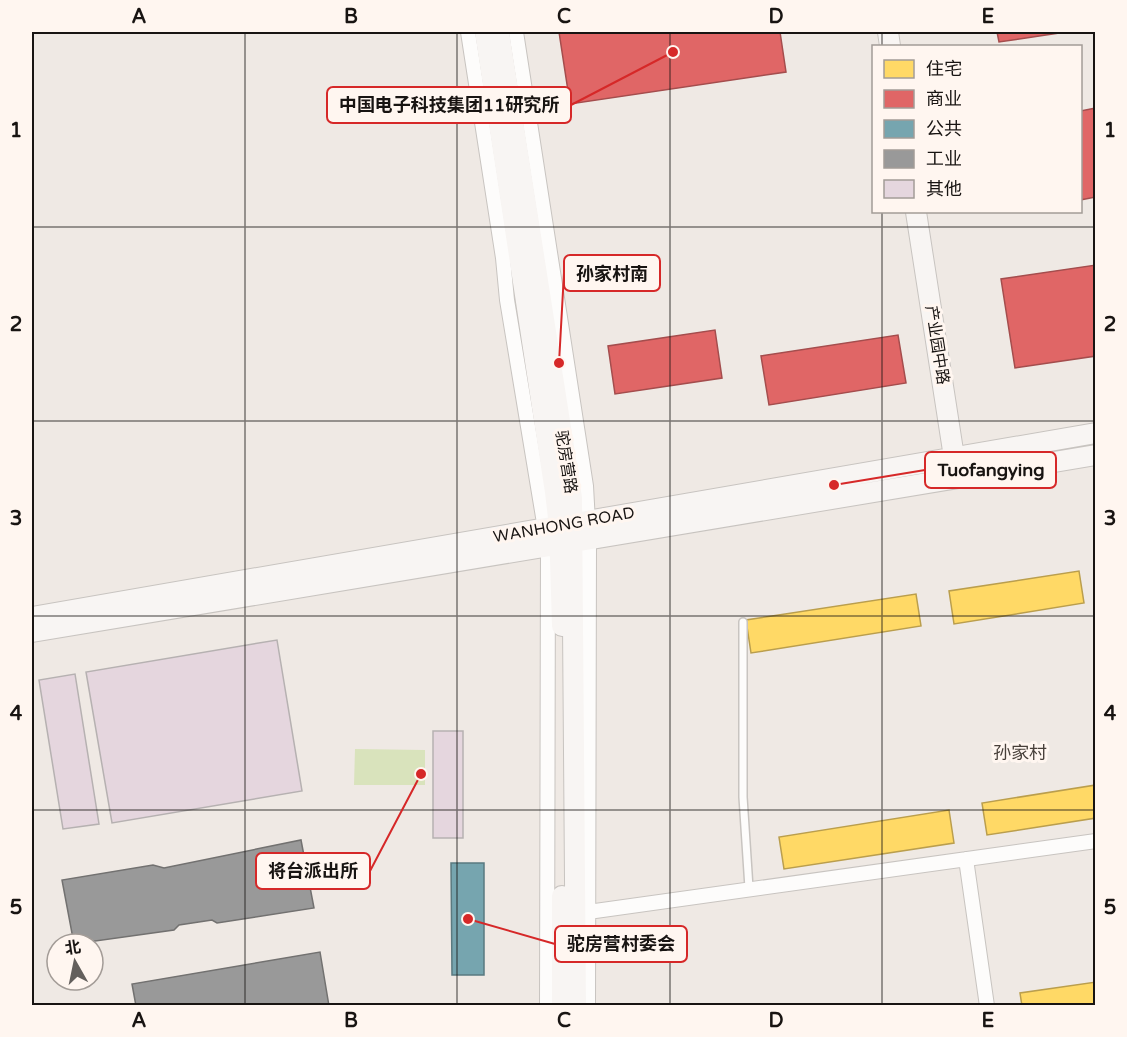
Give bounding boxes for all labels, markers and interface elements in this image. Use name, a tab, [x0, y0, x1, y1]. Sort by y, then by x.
text: A	[132, 5, 147, 29]
text: B	[344, 5, 358, 29]
text: C	[557, 5, 571, 29]
text: D	[768, 5, 784, 29]
text: E	[982, 5, 995, 29]
legend	[872, 45, 1082, 213]
text: 住宅	[926, 58, 962, 80]
callout: 中国电子科技集团11研究所	[327, 87, 571, 123]
text: 商业	[926, 88, 962, 110]
text: 中国电子科技集团11研究所	[339, 94, 559, 116]
text: 公共	[926, 118, 962, 140]
text: 1	[10, 119, 22, 143]
text: 1	[1104, 119, 1116, 143]
text: 工业	[926, 148, 962, 170]
text: 其他	[926, 178, 962, 200]
callout: 孙家村南	[564, 255, 660, 291]
text: 孙家村南	[576, 263, 648, 285]
street label: 产业园中路	[921, 304, 953, 386]
text: 2	[10, 313, 22, 337]
text: 2	[1104, 313, 1116, 337]
street label: 驼房营路	[551, 429, 581, 495]
callout: Tuofangying	[925, 452, 1056, 488]
text: Tuofangying	[936, 459, 1045, 481]
street label: WANHONG ROAD	[492, 503, 636, 547]
text: 3	[10, 507, 22, 531]
text: 3	[1104, 507, 1116, 531]
text: 4	[10, 702, 23, 726]
text: 4	[1104, 702, 1117, 726]
district label: 孙家村	[993, 742, 1047, 764]
callout: 将台派出所	[256, 853, 370, 889]
text: 将台派出所	[268, 860, 358, 882]
text: 5	[10, 896, 22, 920]
text: 5	[1104, 896, 1116, 920]
callout: 驼房营村委会	[555, 926, 687, 962]
north arrow	[45, 932, 105, 992]
text: 驼房营村委会	[567, 933, 675, 955]
text: 北	[63, 937, 82, 959]
text: A	[132, 1009, 147, 1033]
text: B	[344, 1009, 358, 1033]
text: C	[557, 1009, 571, 1033]
text: D	[768, 1009, 784, 1033]
text: E	[982, 1009, 995, 1033]

